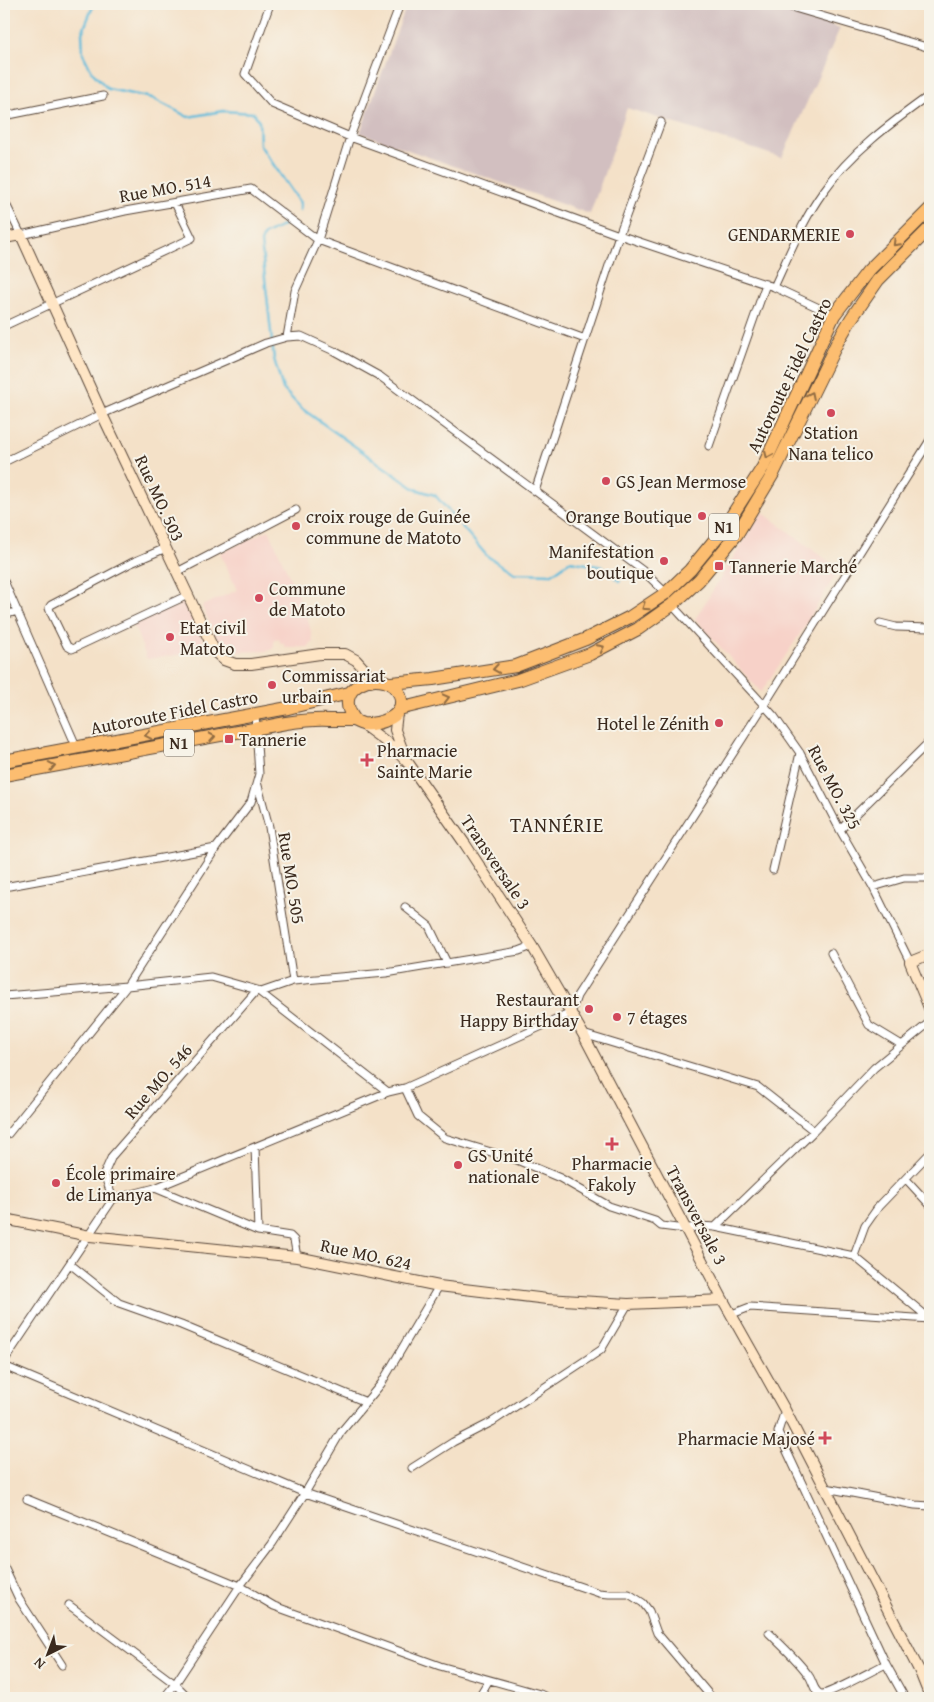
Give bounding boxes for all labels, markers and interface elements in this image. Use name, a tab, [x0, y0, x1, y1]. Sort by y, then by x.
street label: Rue MO. 514	[117, 167, 213, 209]
place label: GENDARMERIE	[728, 221, 840, 248]
marker: GENDARMERIE	[844, 228, 856, 240]
one-way arrow	[892, 238, 901, 247]
street label: Autoroute Fidel Castro	[740, 293, 838, 457]
one-way arrow	[805, 392, 815, 401]
marker: Station Nana telico	[825, 407, 837, 419]
place label: Station Nana telico	[789, 419, 873, 467]
street label: Rue MO. 503	[128, 450, 192, 546]
one-way arrow	[763, 450, 774, 459]
place label: GS Jean Mermose	[616, 468, 746, 495]
marker: GS Jean Mermose	[600, 475, 612, 487]
place label: croix rouge de Guinée commune de Matoto	[306, 503, 470, 551]
place label: Orange Boutique	[566, 503, 692, 530]
marker: Orange Boutique	[696, 510, 708, 522]
road number: N1	[709, 514, 739, 540]
marker: croix rouge de Guinée commune de Matoto	[290, 520, 302, 532]
place label: Manifestation boutique	[549, 538, 654, 586]
place label: Tannerie Marché	[729, 553, 857, 580]
marker: Manifestation boutique	[658, 555, 670, 567]
marker: Tannerie Marché	[713, 560, 725, 572]
place label: Commune de Matoto	[269, 575, 346, 623]
marker: Commune de Matoto	[253, 592, 265, 604]
one-way arrow	[641, 601, 651, 610]
place label: Etat civil Matoto	[180, 614, 246, 662]
marker: Etat civil Matoto	[164, 631, 176, 643]
one-way arrow	[596, 644, 605, 654]
place label: Commissariat urbain	[282, 662, 386, 710]
one-way arrow	[491, 663, 500, 673]
marker: Commissariat urbain	[266, 679, 278, 691]
street label: Autoroute Fidel Castro	[88, 683, 260, 741]
one-way arrow	[442, 693, 451, 704]
place label: Hotel le Zénith	[597, 710, 709, 737]
marker: Hotel le Zénith	[713, 717, 725, 729]
place label: Tannerie	[239, 726, 306, 753]
one-way arrow	[143, 729, 152, 739]
road number: N1	[164, 730, 194, 756]
one-way arrow	[207, 733, 216, 743]
marker: Tannerie	[223, 733, 235, 745]
place label: Pharmacie Sainte Marie	[377, 737, 472, 785]
street label: Rue MO. 325	[801, 740, 869, 834]
marker: Pharmacie Sainte Marie	[361, 754, 373, 766]
one-way arrow	[47, 761, 56, 771]
street label: Transversale 3	[454, 809, 538, 915]
district label: TANNÉRIE	[510, 810, 604, 839]
street label: Rue MO. 505	[271, 830, 313, 926]
place label: Restaurant Happy Birthday	[460, 986, 580, 1034]
marker: Restaurant Happy Birthday	[583, 1003, 595, 1015]
place label: 7 étages	[627, 1004, 688, 1031]
marker: 7 étages	[611, 1011, 623, 1023]
street label: Rue MO. 546	[117, 1037, 199, 1125]
marker: Pharmacie Fakoly	[606, 1138, 618, 1150]
place label: GS Unité nationale	[468, 1142, 539, 1190]
place label: Pharmacie Fakoly	[572, 1150, 652, 1198]
marker: GS Unité nationale	[452, 1159, 464, 1171]
place label: École primaire de Limanya	[66, 1160, 176, 1208]
street label: Transversale 3	[659, 1160, 735, 1270]
marker: École primaire de Limanya	[50, 1177, 62, 1189]
street label: Rue MO. 624	[318, 1231, 414, 1277]
place label: Pharmacie Majosé	[678, 1425, 815, 1452]
marker: Pharmacie Majosé	[819, 1432, 831, 1444]
north arrow	[22, 1630, 72, 1680]
text: N	[29, 1653, 49, 1674]

